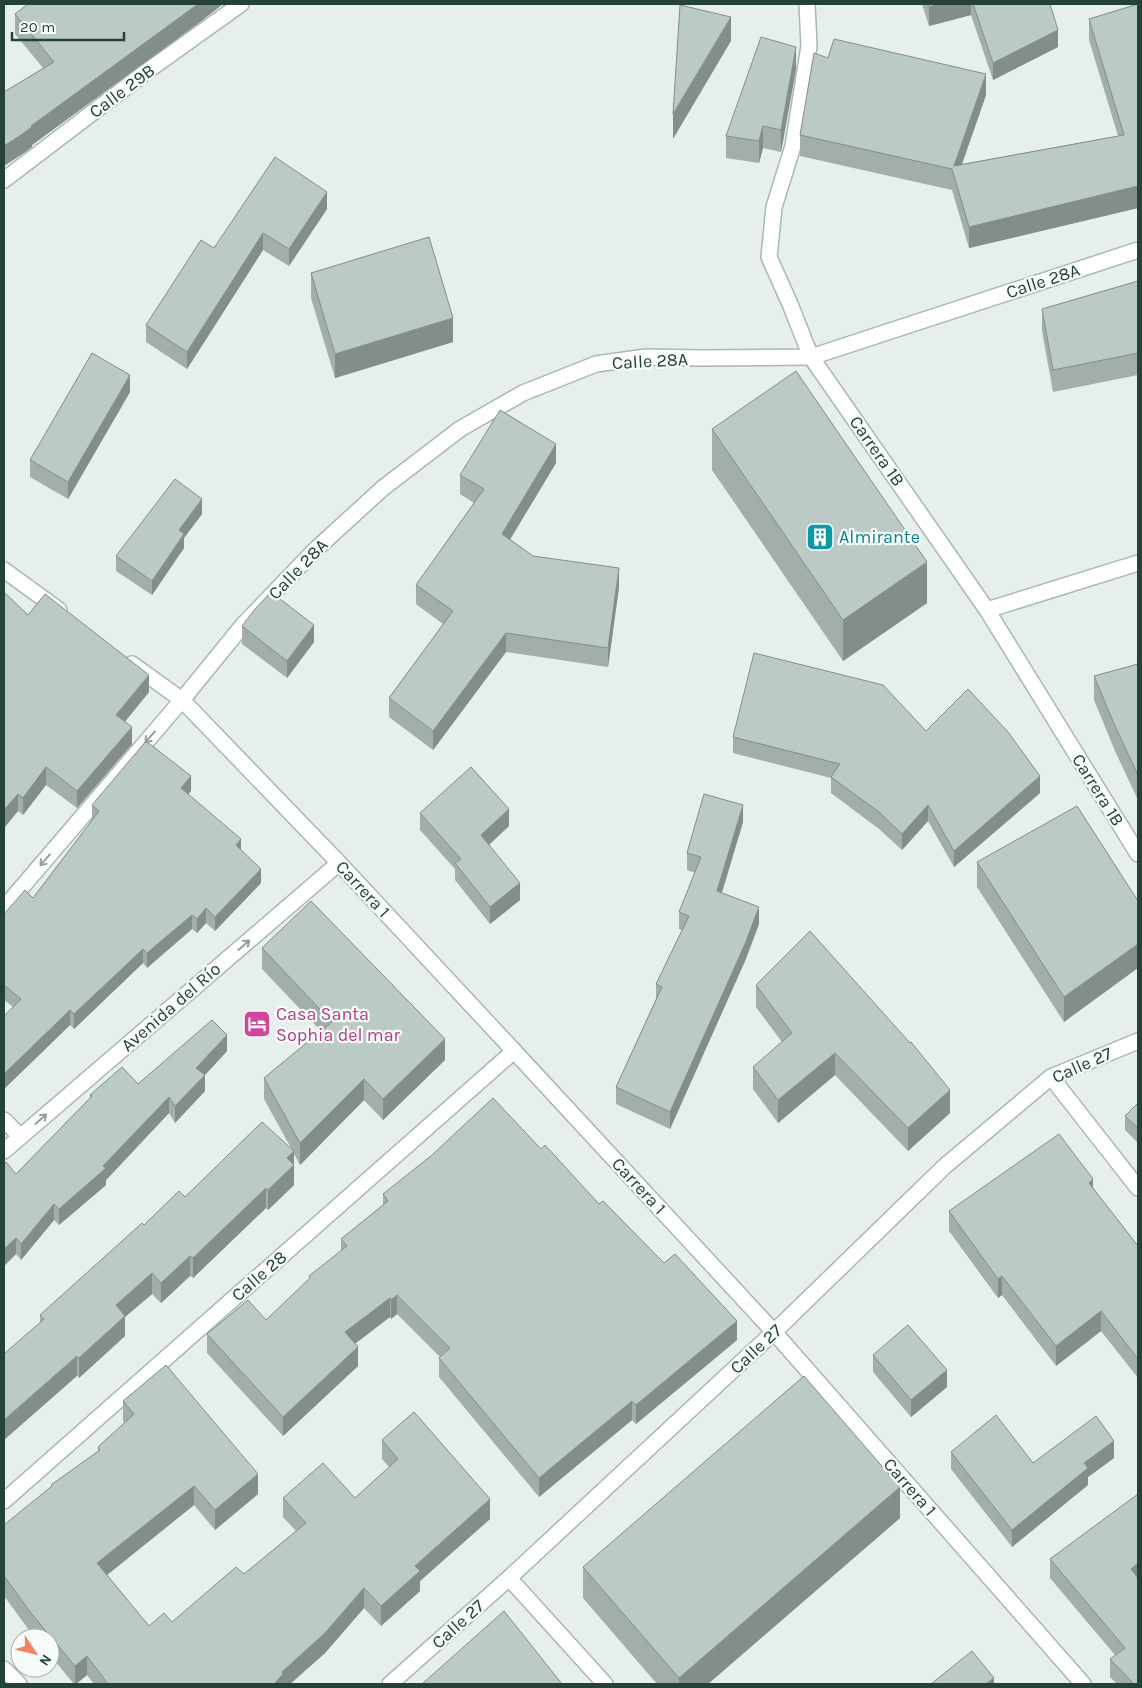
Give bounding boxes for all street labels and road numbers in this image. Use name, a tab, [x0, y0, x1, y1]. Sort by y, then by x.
street label: Calle 29B	[85, 59, 159, 123]
street label: Calle 28A	[1003, 259, 1083, 303]
street label: Calle 28A	[611, 348, 689, 374]
street label: Carrera 1B	[845, 412, 909, 490]
street label: Calle 28A	[264, 534, 332, 604]
street label: Carrera 1B	[1067, 750, 1129, 830]
street label: Carrera 1	[331, 856, 395, 922]
street label: Avenida del Río	[117, 958, 225, 1056]
street label: Calle 27	[1049, 1042, 1116, 1088]
street label: Carrera 1	[607, 1153, 671, 1219]
street label: Calle 28	[227, 1246, 291, 1306]
street label: Calle 27	[725, 1319, 787, 1379]
street label: Carrera 1	[879, 1453, 941, 1521]
street label: Calle 27	[427, 1594, 489, 1653]

